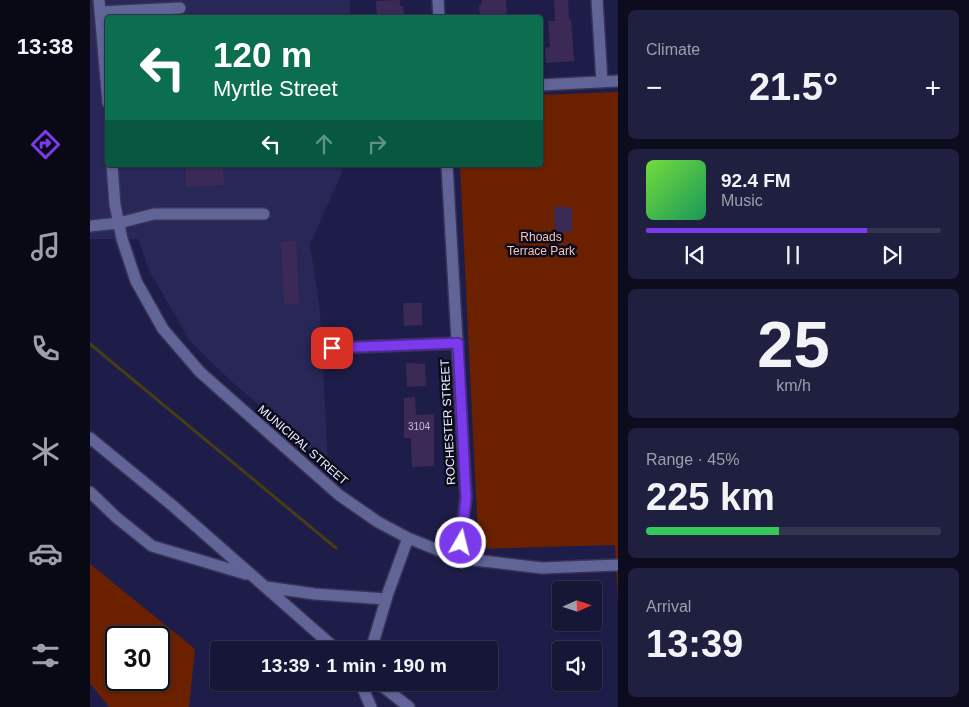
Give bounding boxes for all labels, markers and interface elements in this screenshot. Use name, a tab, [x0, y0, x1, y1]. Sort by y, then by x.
text: 13:38	[17, 34, 73, 59]
icon: left	[130, 35, 195, 100]
text: 120 m	[213, 35, 312, 74]
text: Climate	[646, 41, 700, 58]
text: 21.5°	[749, 66, 838, 108]
text: −	[646, 72, 662, 103]
text: +	[925, 72, 941, 103]
text: Myrtle Street	[213, 76, 338, 101]
icon: directions	[28, 127, 63, 162]
icon: left	[257, 130, 285, 158]
icon: ahead	[310, 130, 338, 158]
icon: right	[363, 130, 391, 158]
text: 92.4 FM	[721, 170, 791, 191]
text: Music	[721, 192, 763, 209]
icon: music	[28, 229, 63, 264]
park label: Rhoads Terrace Park	[507, 230, 576, 258]
icon: previous	[681, 241, 709, 269]
icon: pause	[779, 241, 807, 269]
icon: next	[878, 241, 906, 269]
text: 25	[757, 308, 830, 381]
pin	[311, 327, 353, 369]
icon: phone	[28, 331, 63, 366]
icon: arrive	[318, 334, 346, 362]
street label: ROCHESTER STREET	[438, 358, 458, 485]
text: km/h	[776, 377, 811, 394]
street label: MUNICIPAL STREET	[255, 402, 351, 488]
house number: 3104	[408, 421, 431, 432]
icon: climate	[28, 434, 63, 469]
text: Range · 45%	[646, 451, 739, 468]
text: 225 km	[646, 476, 775, 518]
position arrow	[434, 516, 486, 568]
icon: car	[28, 536, 63, 571]
north arrow	[552, 581, 602, 631]
map controls	[552, 581, 602, 691]
text: Arrival	[646, 598, 691, 615]
text: 13:39	[646, 623, 743, 665]
speed limit sign: 30	[105, 626, 170, 691]
icon: filters	[28, 638, 63, 673]
button: sound	[552, 641, 602, 691]
text: 13:39 · 1 min · 190 m	[261, 655, 447, 676]

